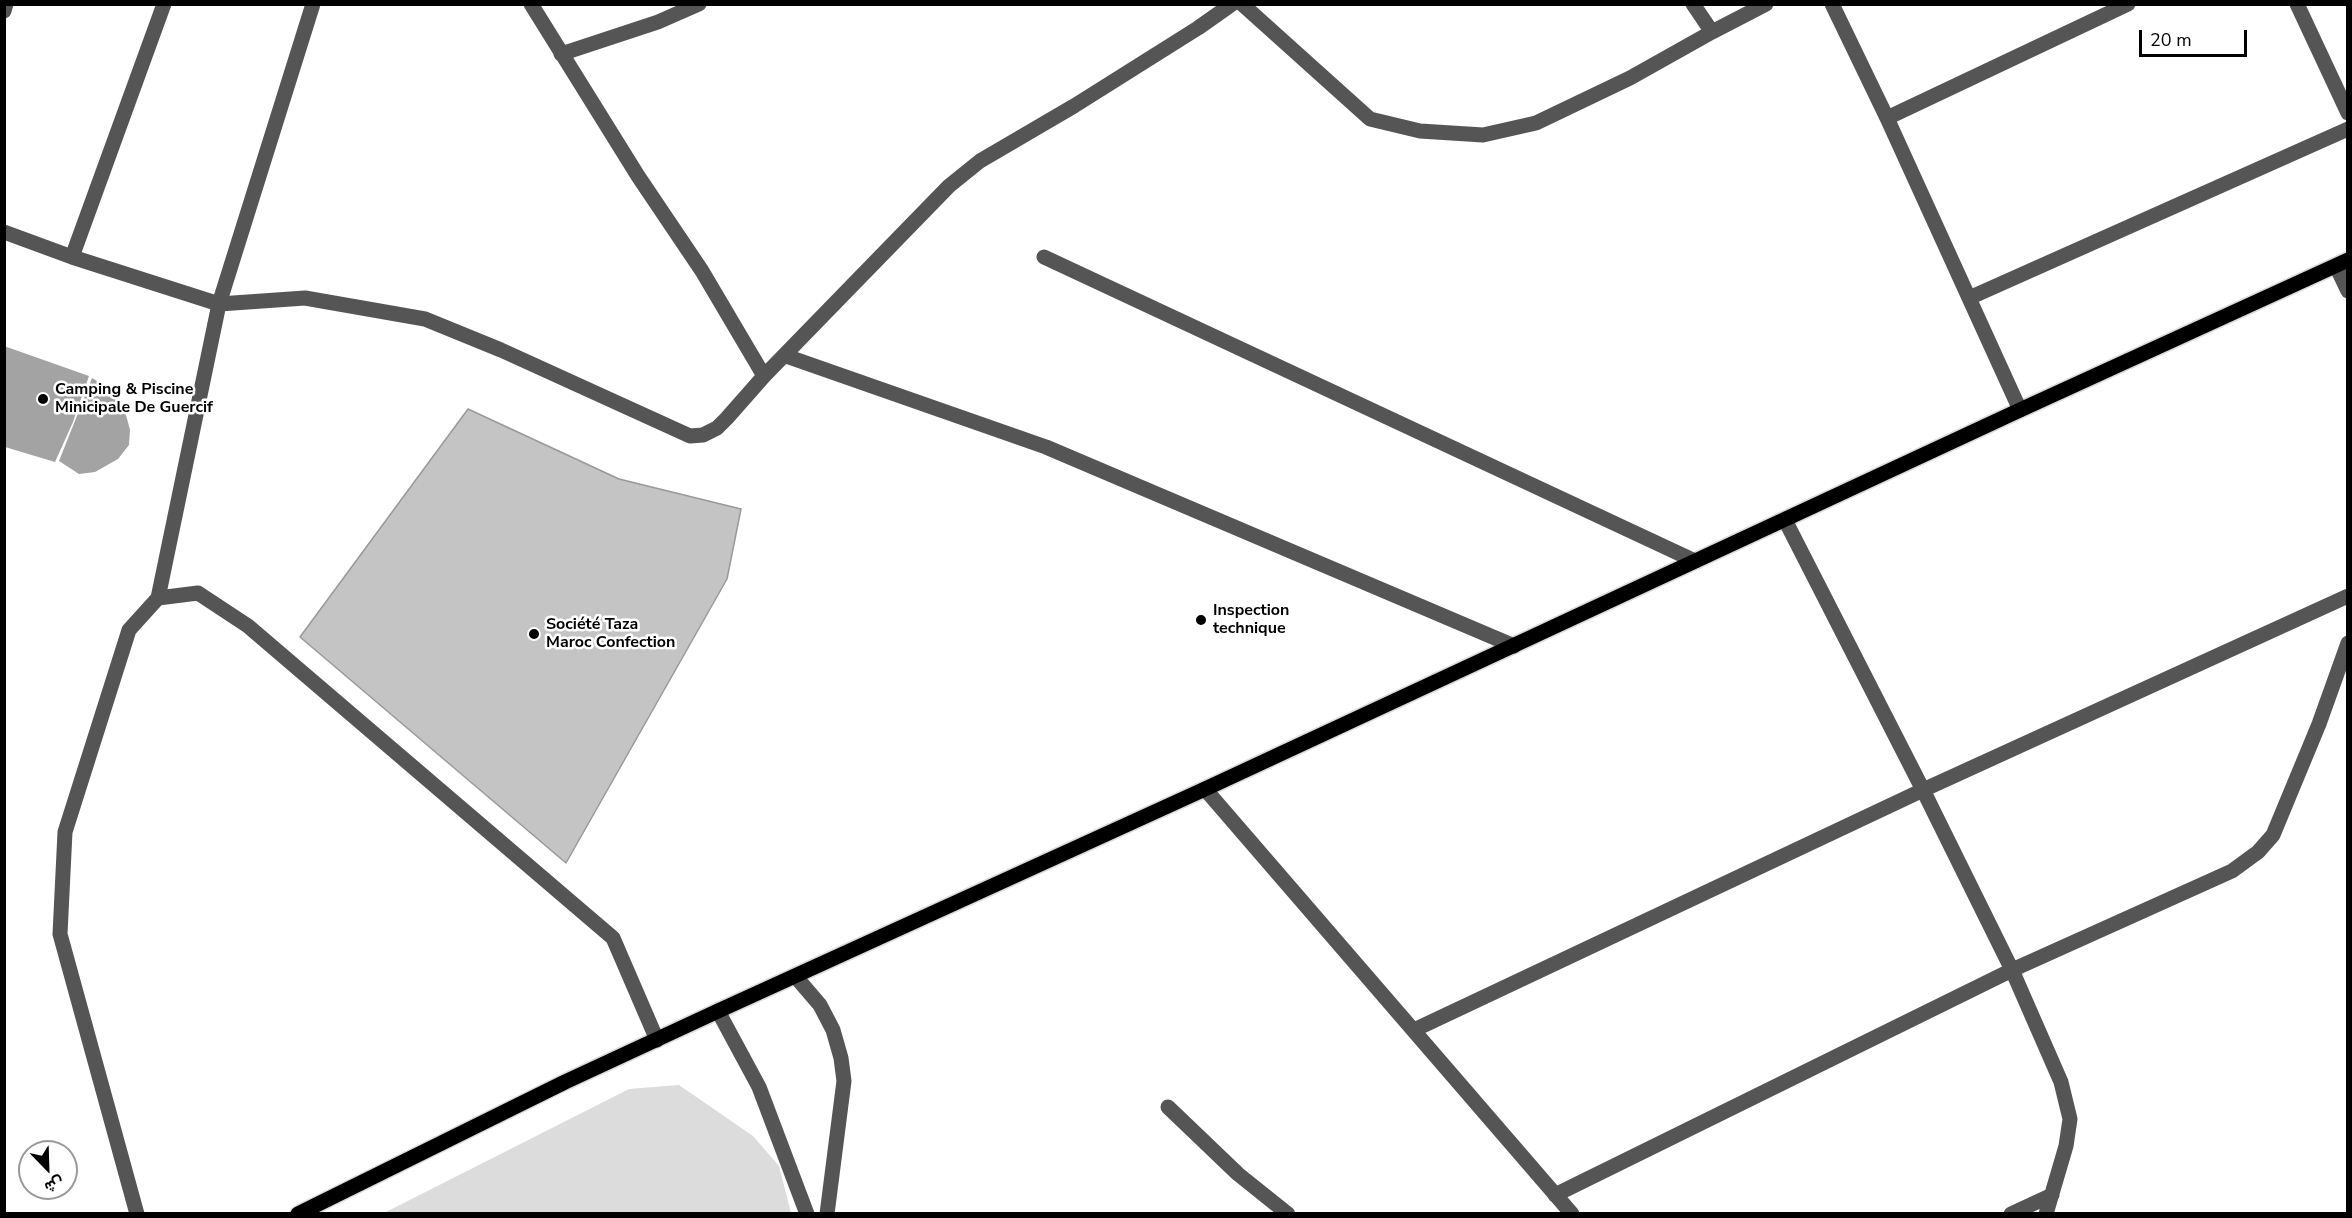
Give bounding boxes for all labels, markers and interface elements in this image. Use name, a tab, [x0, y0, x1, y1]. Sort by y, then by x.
scale bar	[2142, 18, 2250, 56]
text: 20 m	[2150, 28, 2192, 52]
place label: Camping & Piscine Minicipale De Guercif	[55, 380, 213, 418]
marker: Camping & Piscine Minicipale De Guercif	[36, 392, 50, 406]
place label: Inspection technique	[1213, 601, 1289, 639]
marker: Inspection technique	[1194, 613, 1208, 627]
place label: Société Taza Maroc Confection	[546, 615, 675, 653]
marker: Société Taza Maroc Confection	[527, 627, 541, 641]
north arrow	[18, 1140, 78, 1200]
text: ش	[41, 1171, 67, 1199]

